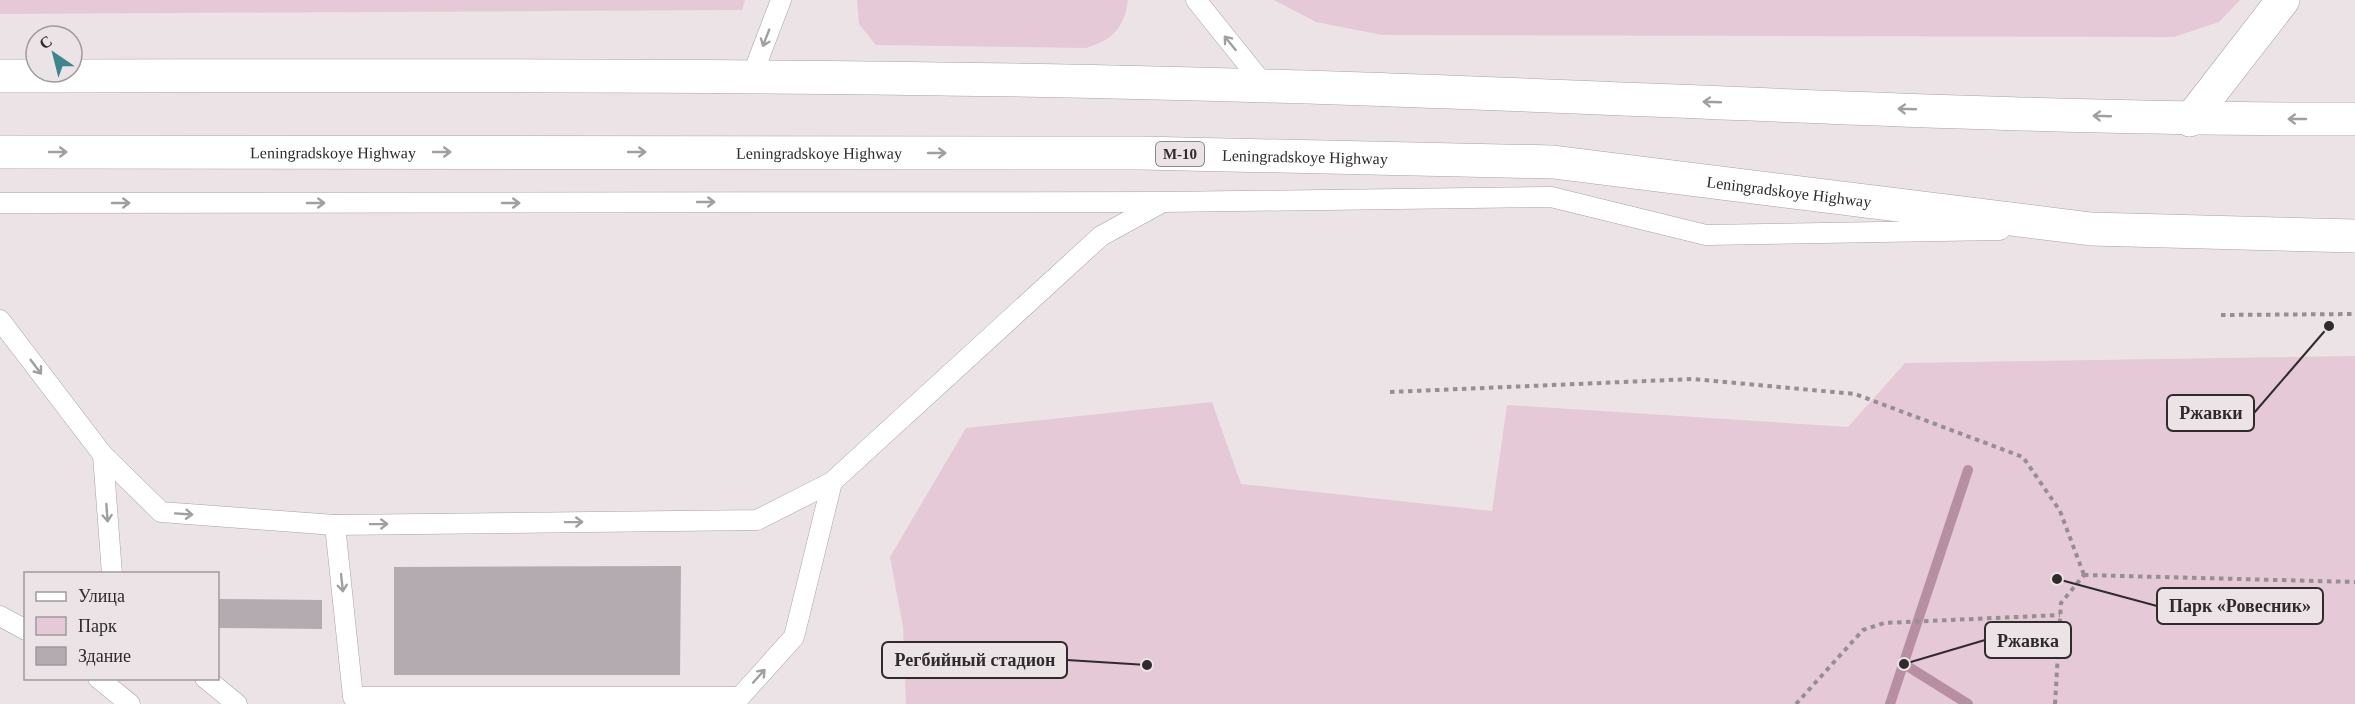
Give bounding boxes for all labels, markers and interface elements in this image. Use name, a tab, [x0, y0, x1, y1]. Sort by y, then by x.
north arrow	[24, 24, 84, 84]
one-way arrow	[760, 28, 771, 47]
text: С	[36, 32, 55, 52]
one-way arrow	[1224, 35, 1237, 51]
one-way arrow	[1702, 96, 1722, 108]
one-way arrow	[1897, 104, 1917, 115]
one-way arrow	[2092, 111, 2112, 122]
one-way arrow	[2287, 113, 2307, 125]
road number: М-10	[1156, 142, 1204, 166]
street label: Leningradskoye Highway	[250, 144, 416, 162]
street label: Leningradskoye Highway	[736, 145, 902, 163]
one-way arrow	[48, 146, 68, 158]
one-way arrow	[432, 146, 452, 158]
one-way arrow	[627, 146, 647, 158]
one-way arrow	[927, 147, 947, 159]
street label: Leningradskoye Highway	[1222, 147, 1388, 168]
street label: Leningradskoye Highway	[1706, 173, 1872, 212]
one-way arrow	[696, 196, 716, 208]
one-way arrow	[111, 197, 131, 209]
one-way arrow	[306, 197, 326, 209]
one-way arrow	[501, 197, 521, 209]
one-way arrow	[29, 358, 42, 374]
callout: Ржавки	[2167, 395, 2254, 431]
text: Ржавки	[2179, 403, 2243, 423]
one-way arrow	[102, 503, 113, 523]
one-way arrow	[174, 509, 194, 520]
one-way arrow	[563, 516, 583, 528]
one-way arrow	[368, 518, 388, 530]
legend	[24, 572, 219, 680]
one-way arrow	[337, 572, 348, 592]
text: Улица	[78, 586, 125, 606]
callout: Парк «Ровесник»	[2157, 588, 2323, 624]
text: Парк «Ровесник»	[2169, 596, 2311, 616]
text: Парк	[78, 616, 117, 636]
callout: Ржавка	[1985, 622, 2071, 658]
text: Ржавка	[1997, 631, 2059, 651]
callout: Регбийный стадион	[882, 642, 1067, 678]
text: Здание	[78, 646, 131, 666]
text: Регбийный стадион	[895, 650, 1055, 670]
one-way arrow	[752, 669, 766, 684]

